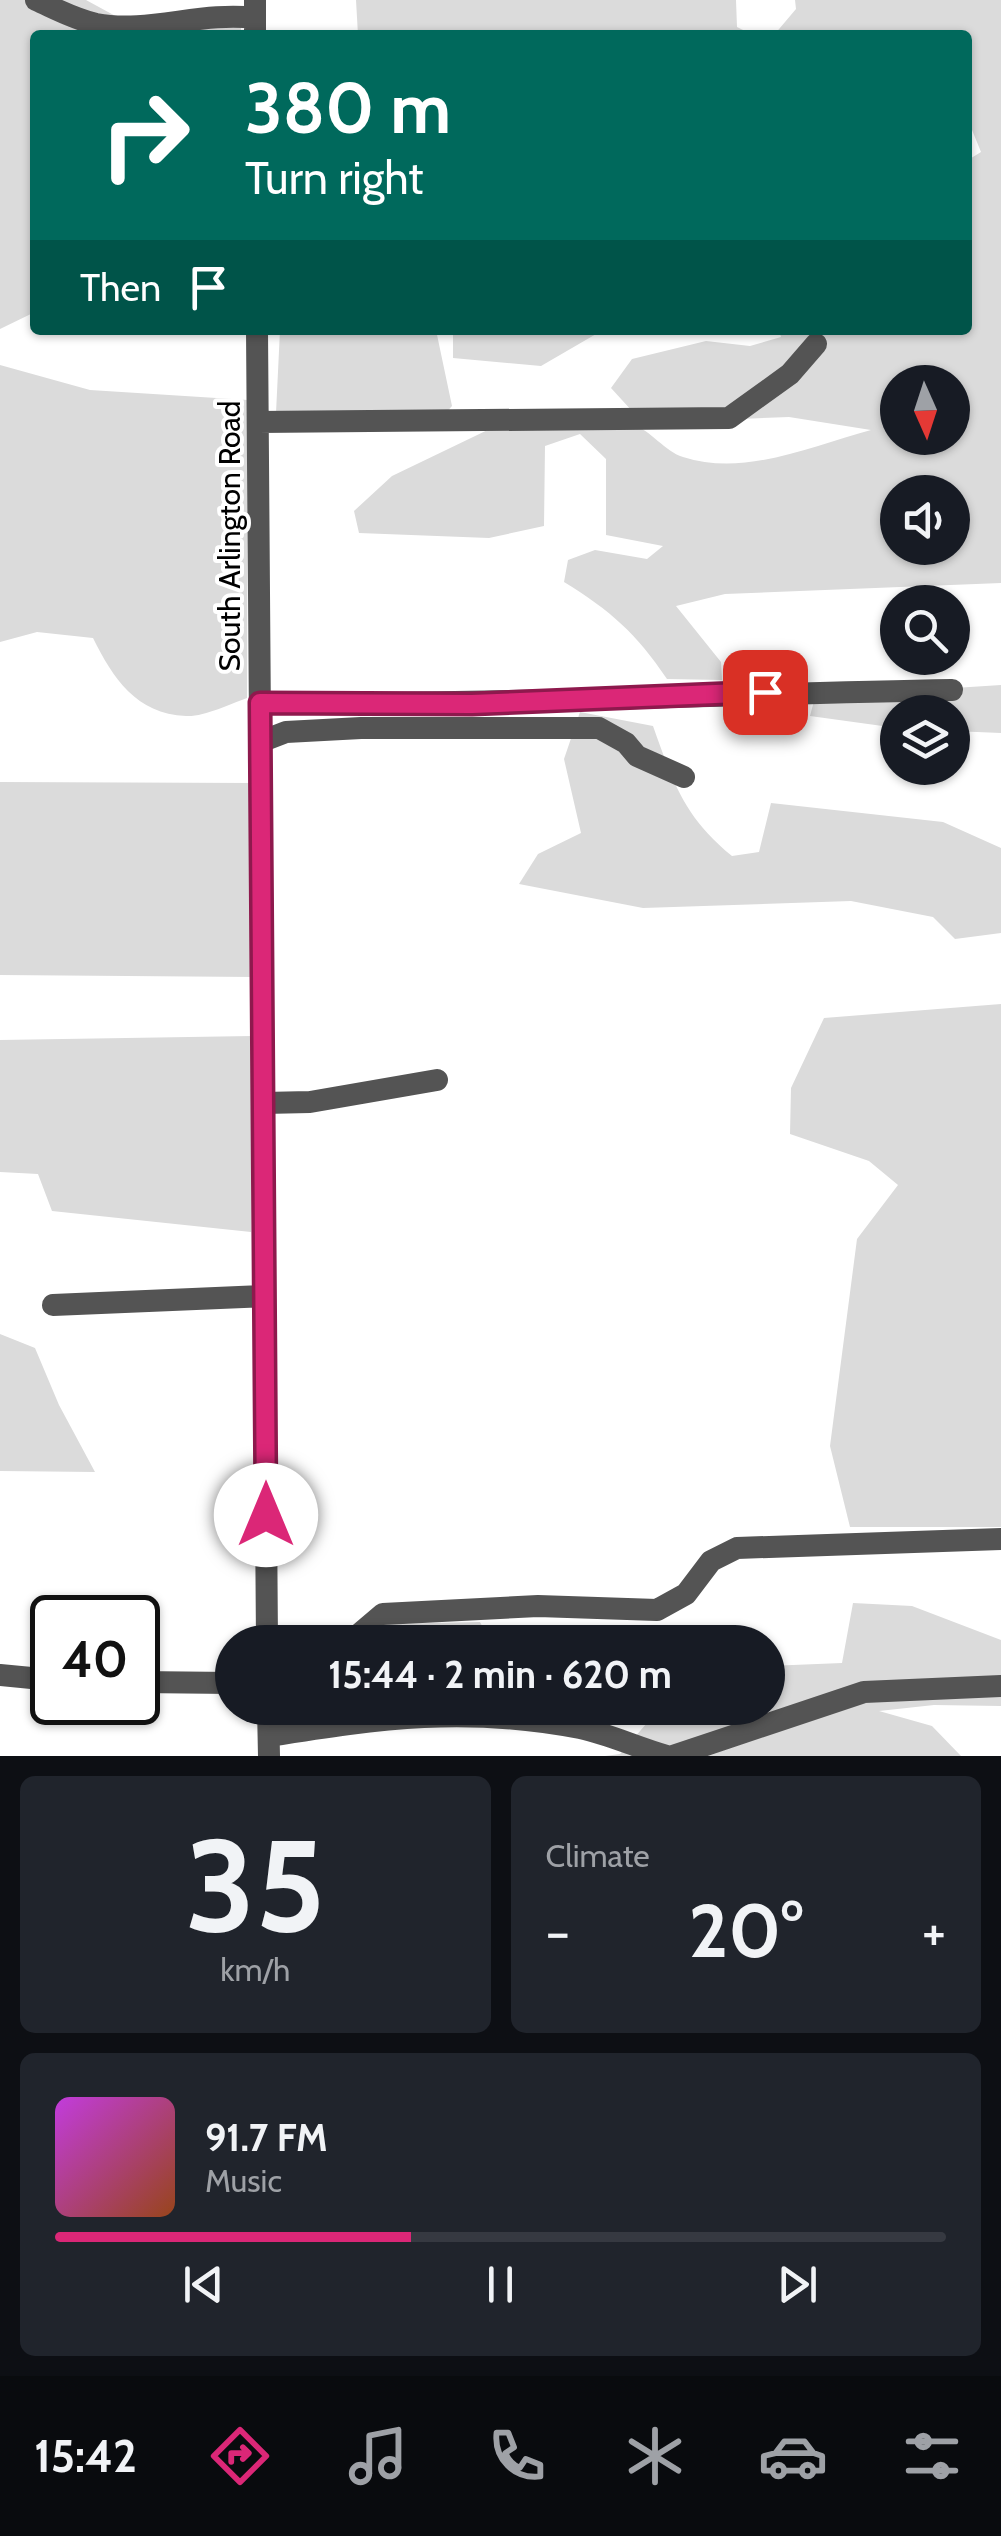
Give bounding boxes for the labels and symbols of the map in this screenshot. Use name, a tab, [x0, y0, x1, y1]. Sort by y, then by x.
north arrow	[880, 365, 970, 455]
street label: South Arlington Road	[211, 400, 248, 672]
pin	[723, 650, 808, 735]
position arrow	[214, 1463, 318, 1567]
speed limit sign: 40	[30, 1595, 160, 1725]

